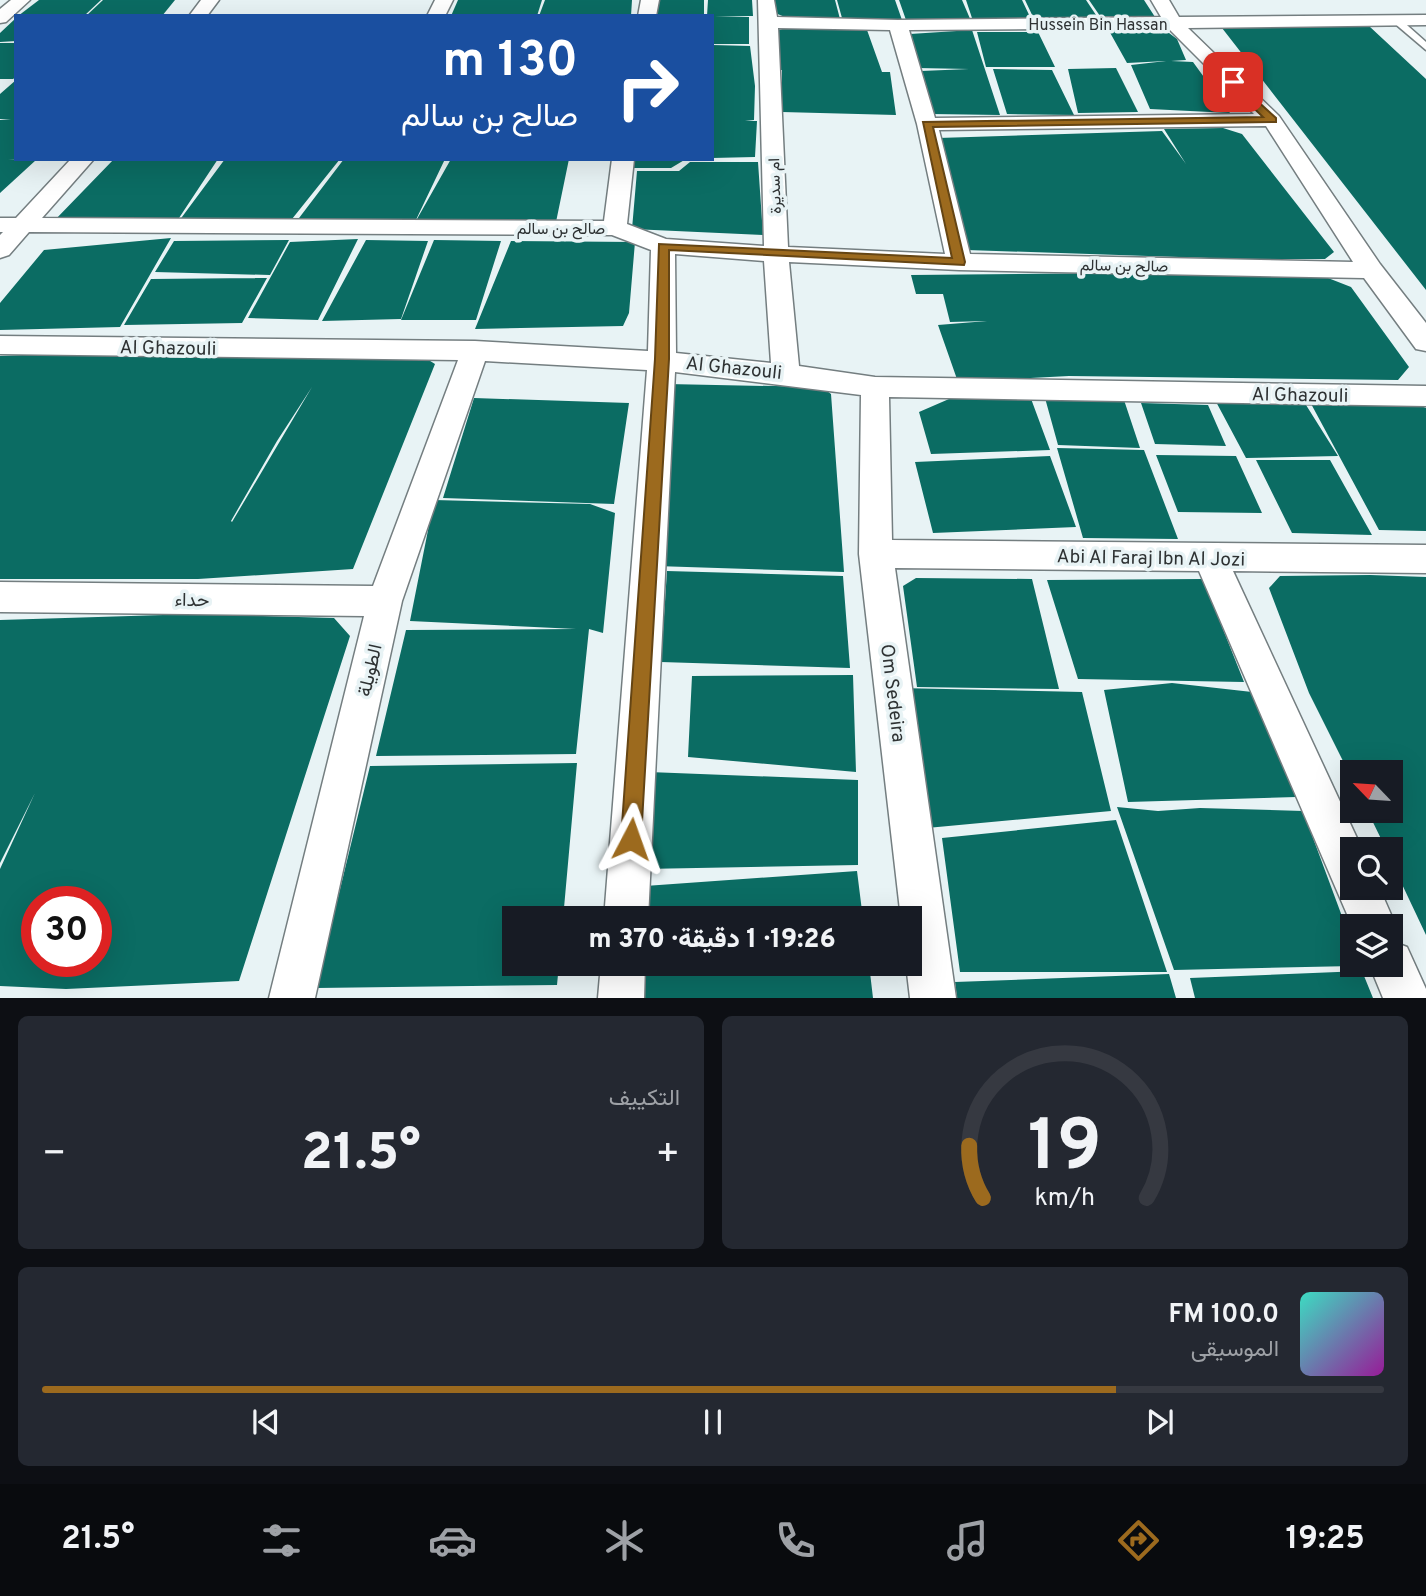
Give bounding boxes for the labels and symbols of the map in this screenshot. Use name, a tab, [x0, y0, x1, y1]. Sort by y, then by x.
street label: Hussein Bin Hassan	[1028, 16, 1168, 36]
pin	[1203, 52, 1263, 112]
street label: ام سديرة	[765, 158, 787, 214]
street label: صالح بن سالم	[517, 220, 605, 240]
street label: صالح بن سالم	[1080, 256, 1168, 278]
street label: Al Ghazouli	[119, 336, 217, 362]
street label: Al Ghazouli	[684, 352, 783, 386]
street label: Al Ghazouli	[1251, 383, 1349, 409]
street label: Abi Al Faraj Ibn Al Jozi	[1056, 545, 1245, 573]
street label: حداء	[174, 589, 210, 613]
street label: الطويلة	[353, 642, 389, 699]
street label: Om Sedeira	[874, 643, 910, 744]
north arrow	[1340, 760, 1404, 822]
position arrow	[594, 802, 668, 876]
speed limit sign: 30	[21, 886, 112, 977]

